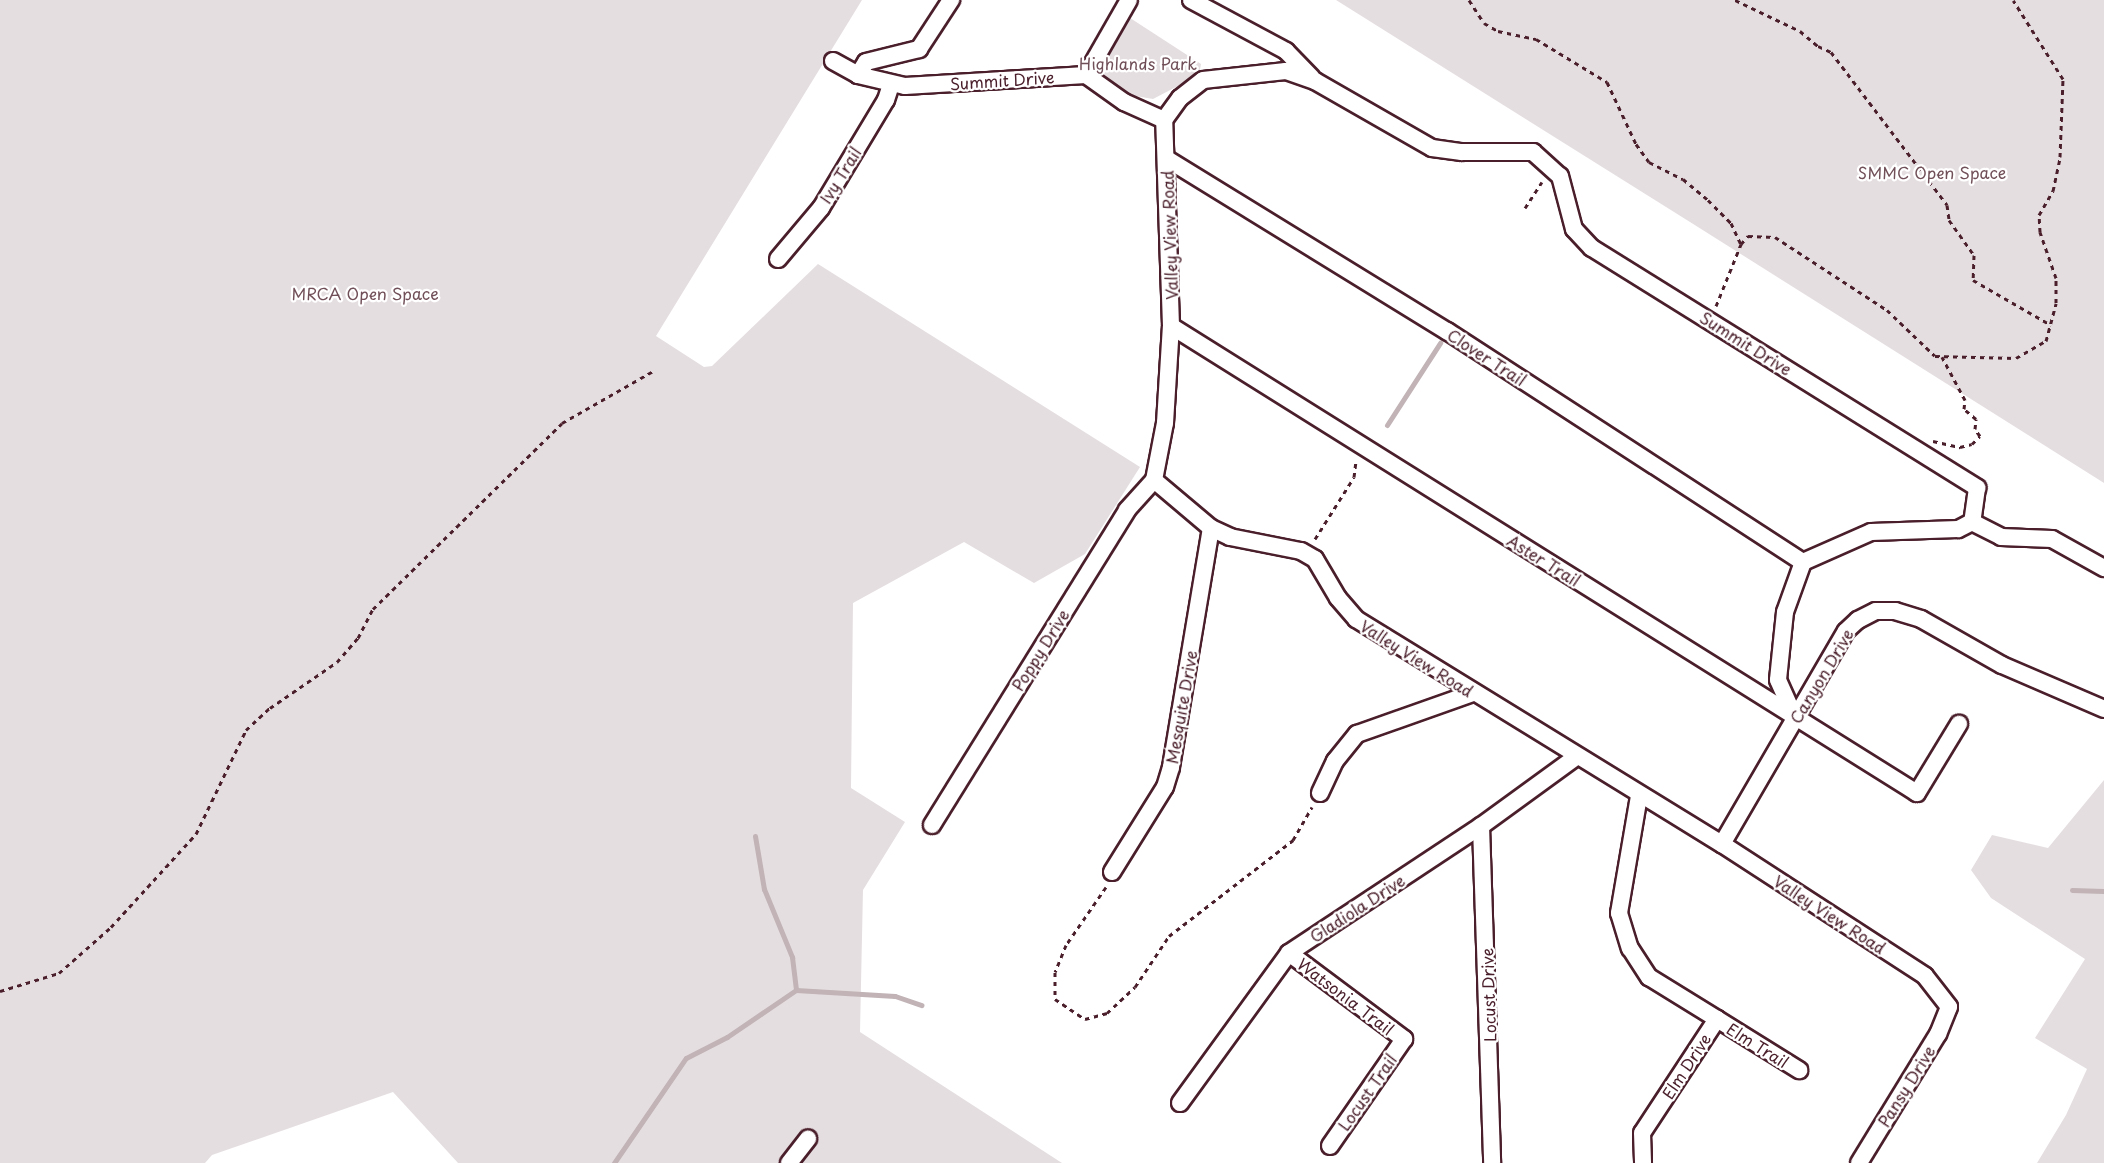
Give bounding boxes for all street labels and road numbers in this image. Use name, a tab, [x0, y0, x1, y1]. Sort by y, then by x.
street label: Summit Drive	[949, 67, 1055, 93]
street label: Ivy Trail	[815, 143, 865, 207]
street label: Valley View Road	[1157, 169, 1181, 301]
street label: Summit Drive	[1696, 307, 1796, 379]
street label: Clover Trail	[1444, 324, 1530, 390]
street label: Aster Trail	[1504, 530, 1584, 590]
street label: Poppy Drive	[1007, 606, 1073, 694]
street label: Valley View Road	[1357, 615, 1477, 701]
street label: Canyon Drive	[1785, 626, 1857, 726]
street label: Mesquite Drive	[1162, 649, 1200, 765]
street label: Gladiola Drive	[1306, 870, 1408, 946]
street label: Valley View Road	[1770, 870, 1890, 958]
street label: Locust Drive	[1477, 947, 1499, 1043]
street label: Watsonia Trail	[1295, 954, 1397, 1038]
street label: Elm Trail	[1723, 1018, 1793, 1072]
street label: Elm Drive	[1658, 1030, 1714, 1102]
street label: Pansy Drive	[1874, 1042, 1938, 1130]
street label: Locust Trail	[1334, 1050, 1400, 1134]

